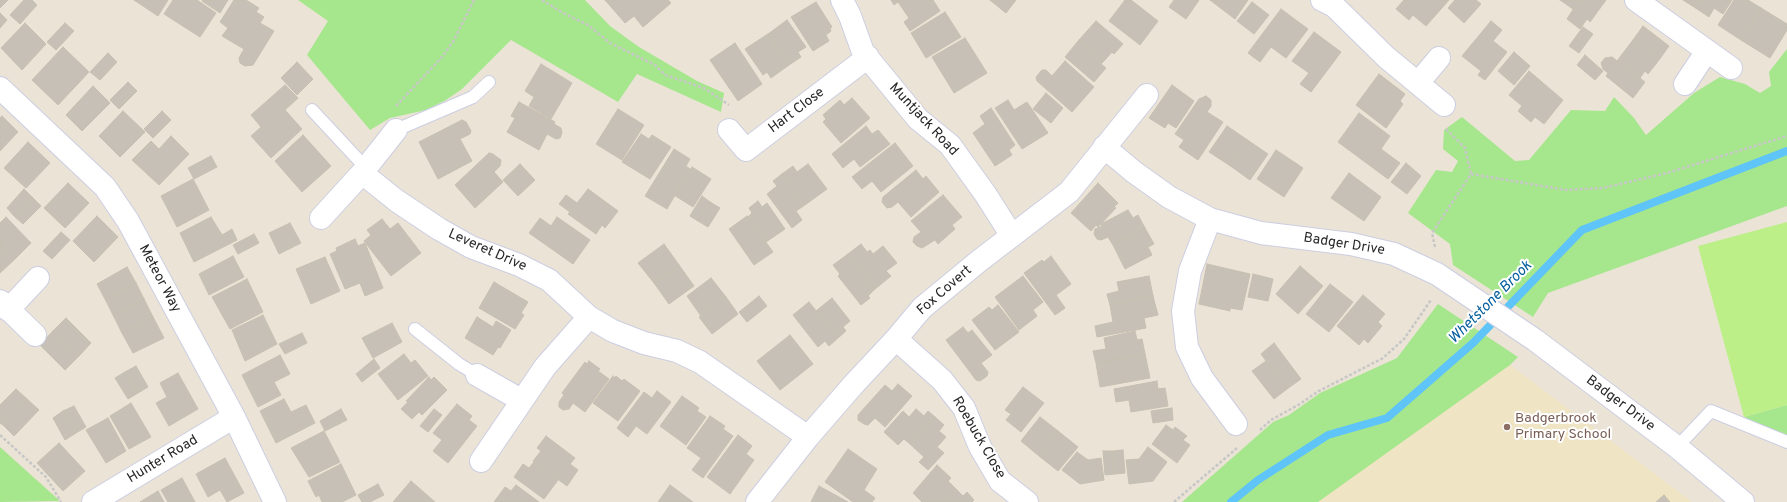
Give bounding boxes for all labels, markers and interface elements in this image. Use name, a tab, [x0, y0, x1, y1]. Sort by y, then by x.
street label: Muntjack Road	[885, 80, 961, 160]
street label: Hart Close	[766, 85, 828, 137]
street label: Leveret Drive	[445, 226, 529, 276]
street label: Badger Drive	[1302, 230, 1386, 260]
street label: Meteor Way	[134, 242, 184, 316]
water label: Whetstone Brook	[1446, 258, 1536, 348]
street label: Fox Covert	[914, 263, 976, 319]
street label: Badger Drive	[1582, 373, 1658, 435]
street label: Roebuck Close	[948, 394, 1008, 482]
place label: Badgerbrook Primary School	[1515, 411, 1611, 444]
marker: Badgerbrook Primary School	[1502, 422, 1512, 432]
street label: Hunter Road	[125, 432, 201, 488]

